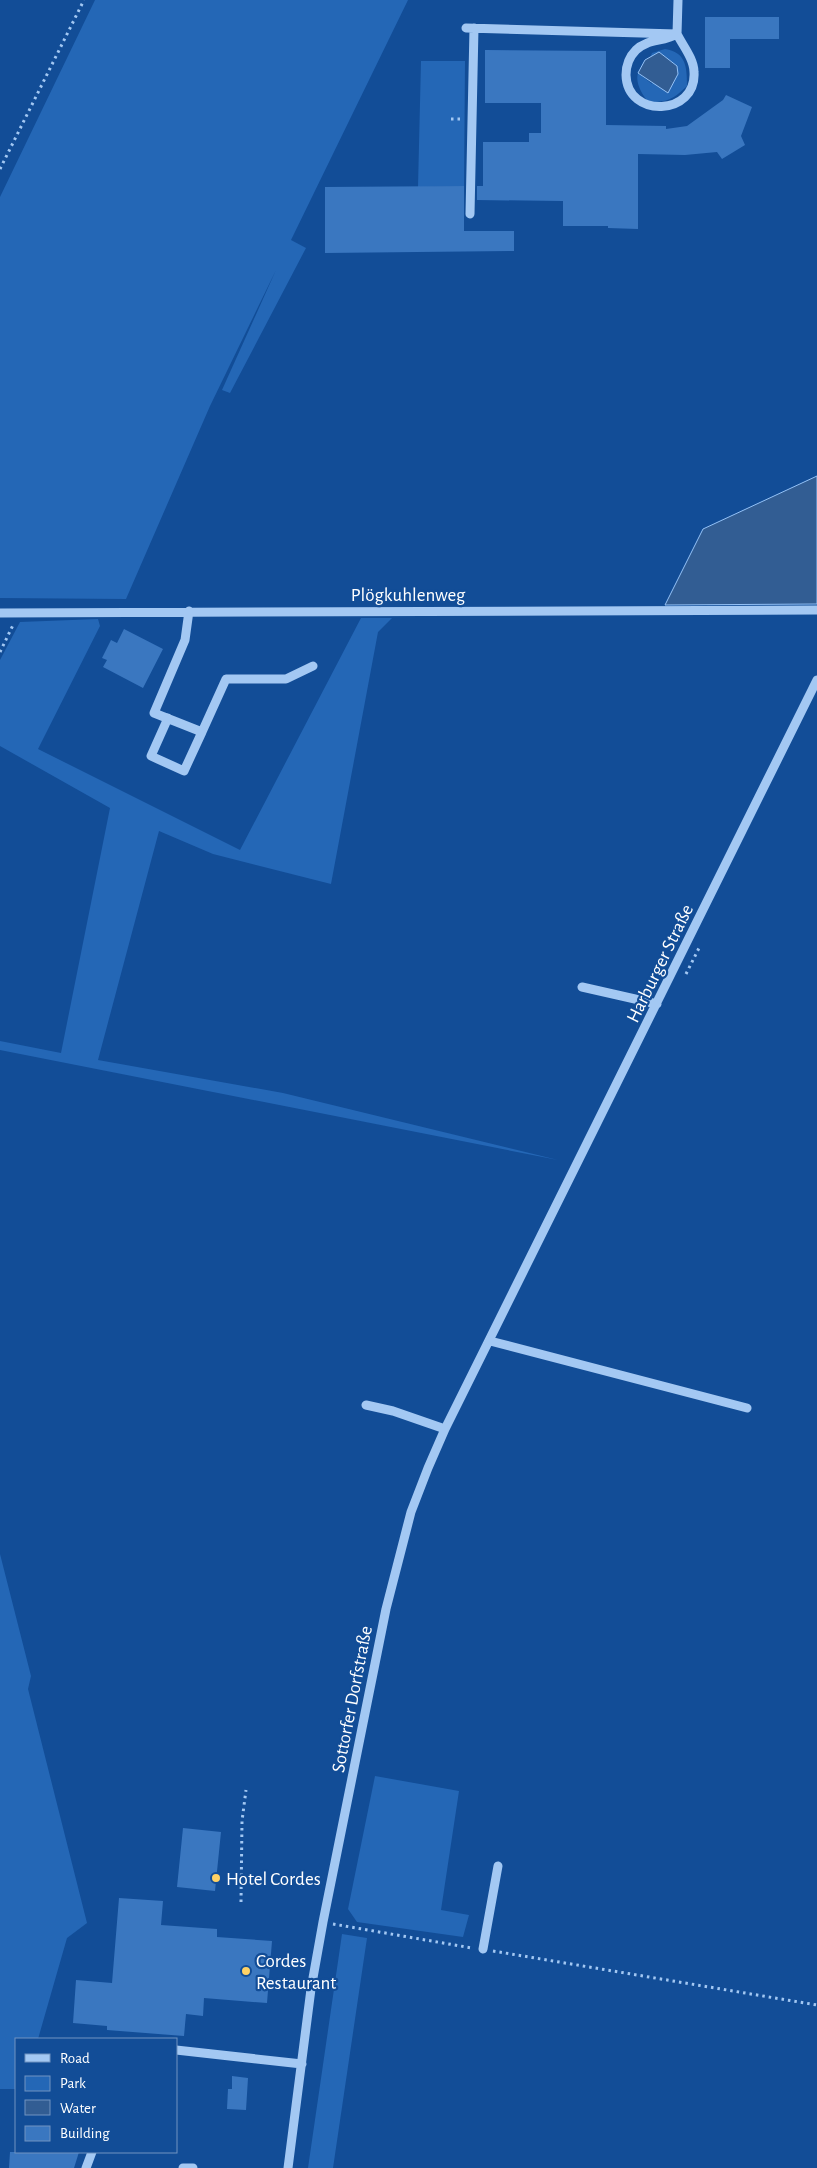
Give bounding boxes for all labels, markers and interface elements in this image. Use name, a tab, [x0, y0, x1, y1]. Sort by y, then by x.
street label: Plögkuhlenweg	[351, 586, 466, 605]
street label: Harburger Straße	[624, 901, 697, 1026]
street label: Sottorfer Dorfstraße	[329, 1624, 376, 1774]
place label: Hotel Cordes	[226, 1870, 321, 1889]
marker: Hotel Cordes	[210, 1872, 222, 1884]
place label: Cordes Restaurant	[256, 1952, 336, 1993]
marker: Cordes Restaurant	[240, 1965, 252, 1977]
legend	[15, 2038, 178, 2153]
text: Road	[60, 2051, 90, 2066]
text: Park	[60, 2076, 86, 2091]
text: Water	[60, 2101, 96, 2116]
text: Building	[60, 2126, 110, 2141]

